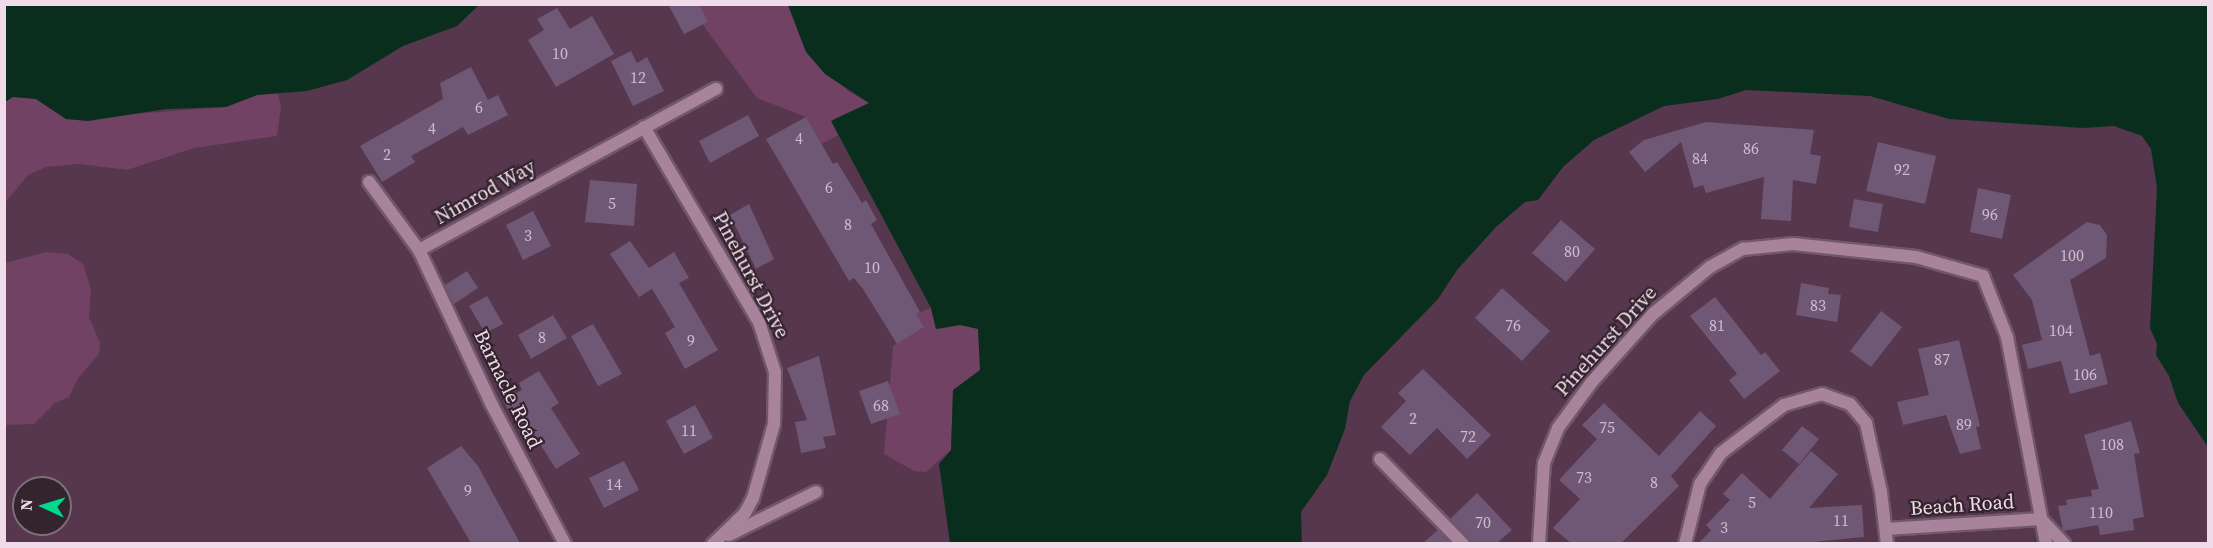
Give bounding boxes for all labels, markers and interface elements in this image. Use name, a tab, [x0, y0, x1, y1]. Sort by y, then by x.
house number: 10	[552, 43, 568, 63]
house number: 12	[630, 67, 646, 87]
house number: 6	[475, 97, 483, 117]
house number: 4	[428, 118, 436, 138]
house number: 4	[795, 128, 803, 148]
house number: 86	[1743, 138, 1759, 158]
house number: 2	[383, 144, 391, 164]
house number: 84	[1692, 148, 1708, 168]
street label: Nimrod Way	[430, 154, 540, 230]
house number: 92	[1894, 159, 1910, 179]
house number: 6	[825, 177, 833, 197]
house number: 5	[608, 193, 616, 213]
house number: 96	[1982, 204, 1998, 224]
street label: Pinehurst Drive	[708, 208, 794, 342]
house number: 8	[844, 214, 852, 234]
house number: 3	[524, 225, 532, 245]
house number: 80	[1564, 241, 1580, 261]
house number: 100	[2060, 245, 2084, 265]
house number: 10	[864, 257, 880, 277]
street label: Pinehurst Drive	[1550, 281, 1662, 401]
house number: 83	[1810, 295, 1826, 315]
house number: 76	[1505, 315, 1521, 335]
house number: 81	[1709, 315, 1725, 335]
house number: 104	[2049, 320, 2073, 340]
street label: Barnacle Road	[469, 326, 547, 452]
house number: 8	[538, 327, 546, 347]
house number: 9	[687, 330, 695, 350]
house number: 87	[1934, 349, 1950, 369]
house number: 106	[2073, 364, 2097, 384]
house number: 68	[873, 395, 889, 415]
house number: 2	[1409, 408, 1417, 428]
house number: 89	[1956, 414, 1972, 434]
house number: 75	[1599, 417, 1615, 437]
house number: 11	[681, 420, 697, 440]
house number: 72	[1460, 426, 1476, 446]
house number: 108	[2100, 434, 2124, 454]
house number: 73	[1576, 467, 1592, 487]
house number: 8	[1650, 472, 1658, 492]
house number: 14	[606, 474, 622, 494]
north arrow	[12, 476, 72, 536]
house number: 9	[464, 480, 472, 500]
street label: Beach Road	[1909, 489, 2015, 521]
house number: 5	[1748, 492, 1756, 512]
text: N	[15, 498, 37, 511]
house number: 110	[2089, 502, 2113, 522]
house number: 11	[1833, 510, 1849, 530]
house number: 70	[1475, 512, 1491, 532]
house number: 3	[1720, 517, 1728, 537]

